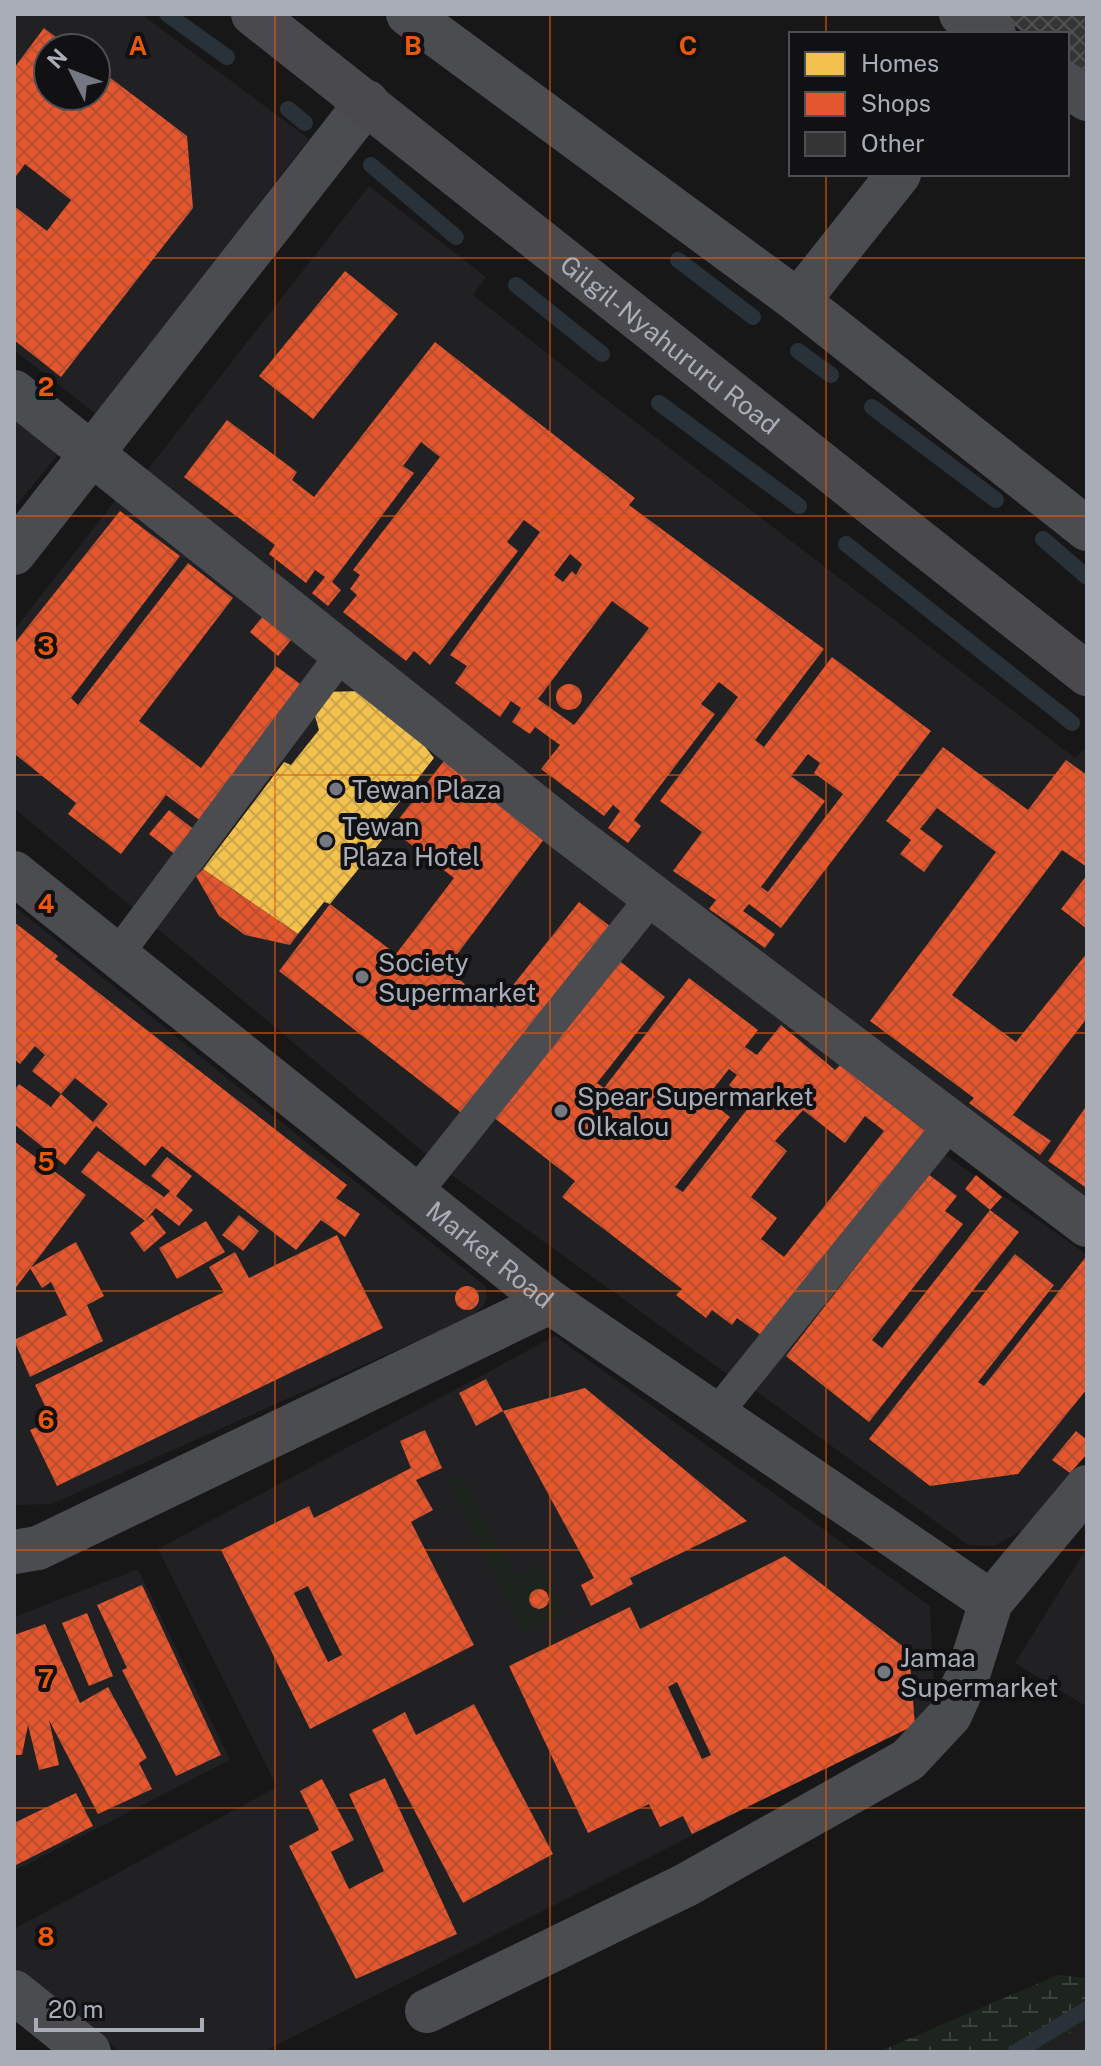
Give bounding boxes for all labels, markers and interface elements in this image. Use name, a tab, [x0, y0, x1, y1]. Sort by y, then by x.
text: A	[129, 30, 148, 61]
text: B	[404, 30, 422, 61]
text: C	[679, 30, 697, 61]
north arrow	[32, 32, 112, 112]
legend	[789, 32, 1069, 176]
text: N	[42, 44, 73, 74]
text: Homes	[861, 49, 939, 77]
text: Shops	[861, 89, 931, 117]
text: Other	[861, 129, 925, 157]
street label: Gilgil-Nyahururu Road	[555, 248, 786, 440]
text: 2	[38, 371, 54, 402]
text: 3	[37, 630, 55, 661]
place label: Tewan Plaza	[352, 774, 501, 805]
marker: Tewan Plaza	[327, 780, 345, 798]
place label: Tewan Plaza Hotel	[342, 811, 480, 872]
marker: Tewan Plaza Hotel	[317, 832, 335, 850]
text: 4	[37, 888, 55, 919]
place label: Society Supermarket	[378, 947, 536, 1008]
marker: Society Supermarket	[353, 968, 371, 986]
place label: Spear Supermarket Olkalou	[577, 1081, 814, 1142]
marker: Spear Supermarket Olkalou	[552, 1102, 570, 1120]
text: 5	[37, 1146, 55, 1177]
street label: Market Road	[421, 1194, 560, 1314]
text: 6	[37, 1404, 55, 1435]
place label: Jamaa Supermarket	[900, 1642, 1058, 1703]
text: 7	[38, 1663, 54, 1694]
marker: Jamaa Supermarket	[875, 1663, 893, 1681]
text: 8	[37, 1921, 55, 1952]
scale bar	[36, 1982, 202, 2032]
text: 20 m	[48, 1995, 104, 2023]

